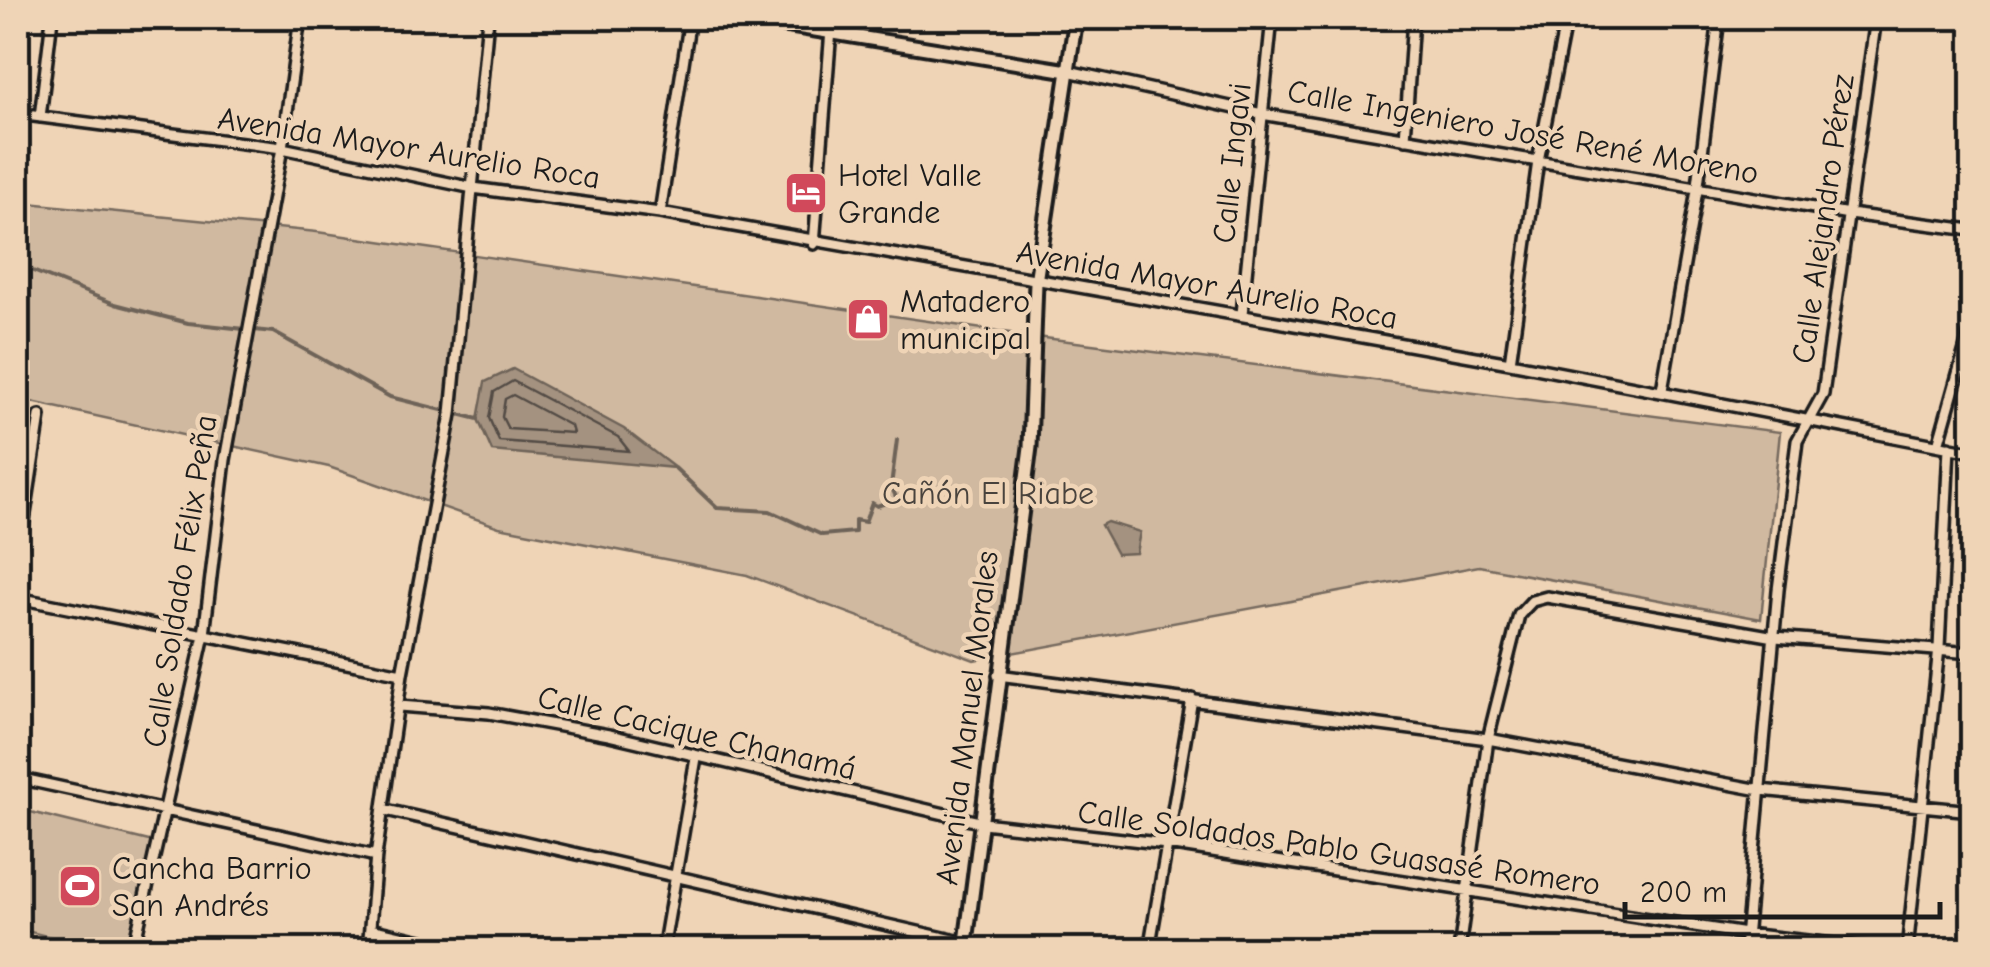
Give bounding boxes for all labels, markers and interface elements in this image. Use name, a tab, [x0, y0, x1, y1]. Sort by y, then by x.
street label: Calle Ingeniero José René Moreno	[1285, 72, 1761, 192]
street label: Calle Alejandro Pérez	[1784, 72, 1862, 366]
street label: Calle Ingavi	[1205, 81, 1259, 245]
street label: Avenida Mayor Aurelio Roca	[215, 99, 603, 197]
place label: Hotel Valle Grande	[838, 157, 982, 231]
hotel icon: Hotel Valle Grande	[783, 170, 829, 216]
street label: Avenida Mayor Aurelio Roca	[1013, 233, 1401, 337]
place label: Matadero municipal	[900, 283, 1031, 357]
shop icon: Matadero municipal	[845, 296, 891, 342]
street label: Calle Soldado Félix Peña	[135, 412, 225, 750]
park label: Cañón El Riabe	[882, 475, 1094, 512]
street label: Avenida Manuel Morales	[928, 549, 1006, 887]
street label: Calle Cacique Chanamá	[534, 678, 860, 788]
street label: Calle Soldados Pablo Guasasé Romero	[1075, 793, 1603, 903]
place label: Cancha Barrio San Andrés	[112, 850, 312, 924]
scale bar	[1625, 857, 1940, 919]
sports icon: Cancha Barrio San Andrés	[57, 863, 103, 909]
text: 200 m	[1640, 875, 1727, 910]

